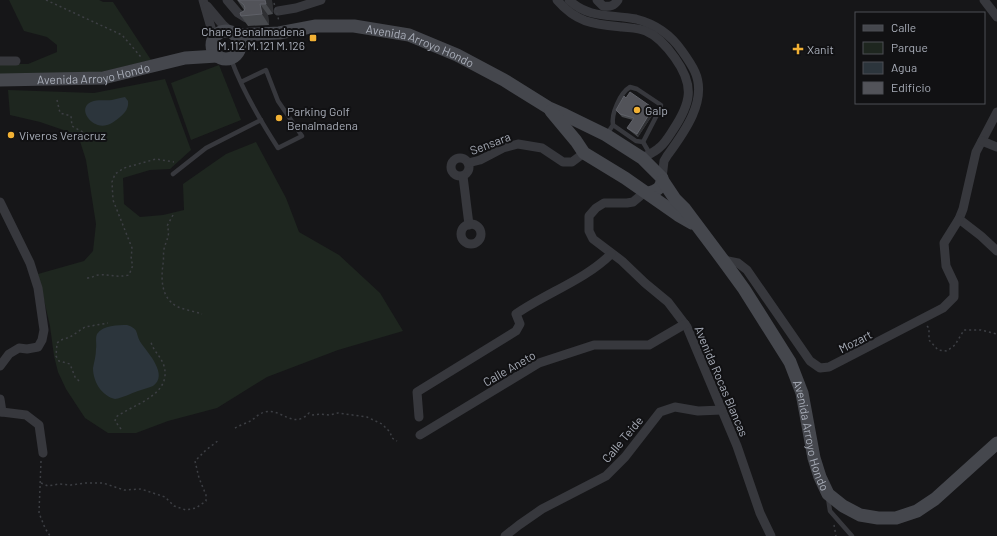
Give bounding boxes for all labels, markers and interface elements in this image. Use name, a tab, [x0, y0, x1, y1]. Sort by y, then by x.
legend	[855, 12, 985, 104]
text: Calle	[891, 20, 916, 34]
street label: Avenida Arroyo Hondo	[365, 21, 477, 70]
place label: Chare Benalmadena M.112 M.121 M.126	[201, 24, 305, 52]
marker: Chare Benalmadena M.112 M.121 M.126	[308, 33, 318, 43]
text: Parque	[891, 40, 928, 54]
place label: Xanit	[807, 42, 834, 56]
marker: Xanit	[792, 43, 804, 55]
street label: Avenida Arroyo Hondo	[37, 60, 151, 86]
text: Agua	[891, 60, 917, 74]
text: Edificio	[891, 80, 931, 94]
place label: Galp	[645, 103, 668, 117]
place label: Parking Golf Benalmadena	[287, 104, 358, 132]
marker: Galp	[632, 105, 642, 115]
marker: Parking Golf Benalmadena	[274, 113, 284, 123]
place label: Viveros Veracruz	[19, 128, 106, 142]
street label: Sensara	[468, 129, 512, 157]
marker: Viveros Veracruz	[6, 130, 16, 140]
street label: Avenida Rocas Blancas	[692, 324, 752, 439]
street label: Mozart	[836, 327, 874, 355]
street label: Calle Aneto	[480, 347, 538, 389]
street label: Avenida Arroyo Hondo	[791, 378, 832, 493]
street label: Calle Teide	[599, 413, 645, 465]

